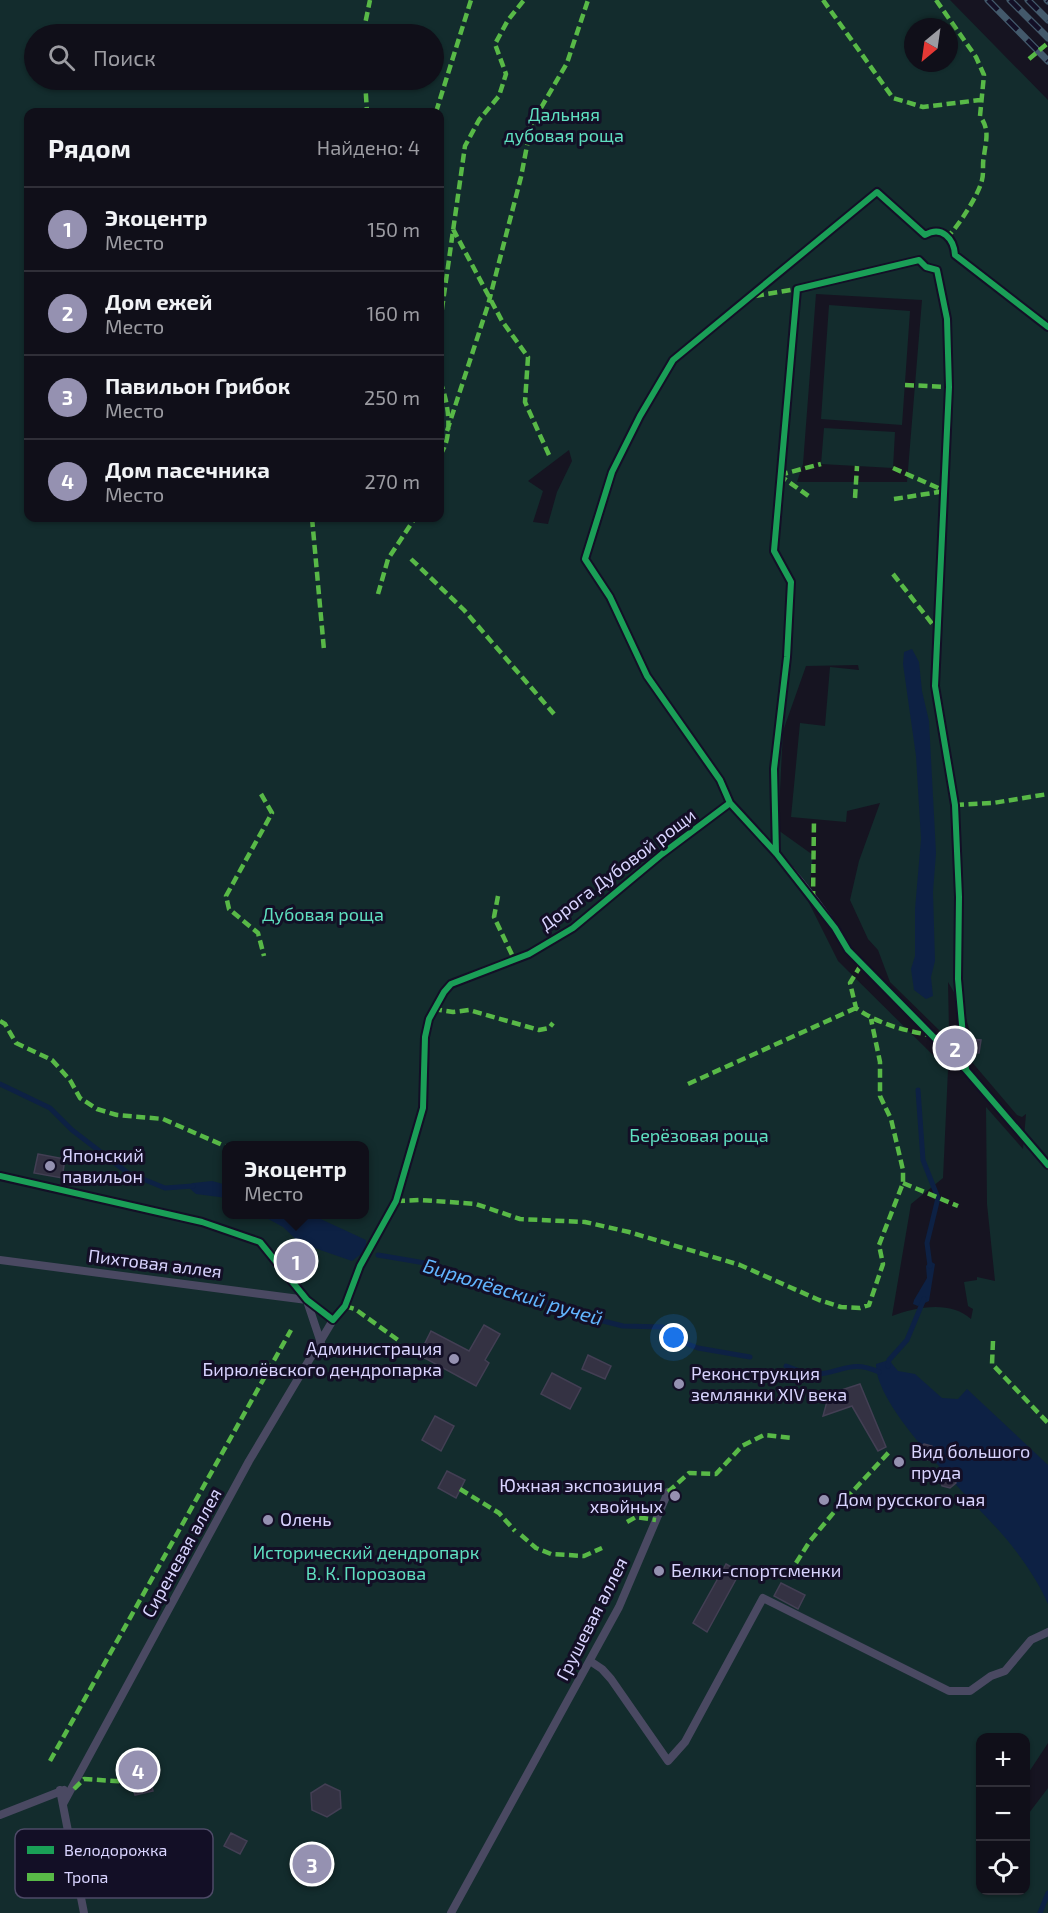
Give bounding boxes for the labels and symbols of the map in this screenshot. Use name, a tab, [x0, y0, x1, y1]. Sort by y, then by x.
north arrow	[904, 18, 958, 72]
park label: Дальняя дубовая роща	[504, 103, 624, 146]
street label: Дорога Дубовой рощи	[535, 803, 700, 935]
park label: Дубовая роща	[262, 903, 384, 925]
pin: 2	[936, 1026, 974, 1070]
park label: Берёзовая роща	[629, 1124, 769, 1146]
place label: Японcкий павильон	[62, 1144, 144, 1187]
marker: Японcкий павильон	[43, 1159, 57, 1173]
pin: 1	[276, 1238, 316, 1284]
street label: Пихтовая аллея	[87, 1244, 223, 1282]
water label: Бирюлёвский ручей	[421, 1252, 606, 1330]
your location	[659, 1323, 688, 1352]
place label: Администрация Бирюлёвского дендропарка	[203, 1337, 442, 1380]
marker: Администрация Бирюлёвского дендропарка	[447, 1352, 461, 1366]
place label: Реконструкция землянки XIV века	[691, 1362, 847, 1405]
marker: Реконструкция землянки XIV века	[672, 1377, 686, 1391]
place label: Вид большого пруда	[911, 1440, 1030, 1483]
marker: Вид большого пруда	[892, 1455, 906, 1469]
place label: Южная экспозиция хвойных	[499, 1474, 663, 1517]
street label: Сиреневая аллея	[136, 1484, 226, 1621]
place label: Дом русского чая	[836, 1488, 985, 1510]
marker: Южная экспозиция хвойных	[668, 1489, 682, 1503]
marker: Дом русского чая	[817, 1493, 831, 1507]
place label: Олень	[280, 1508, 331, 1530]
marker: Олень	[261, 1513, 275, 1527]
park label: Исторический дендропарк В. К. Порозова	[253, 1541, 480, 1584]
street label: Грушевая аллея	[551, 1553, 632, 1684]
place label: Белки-спортсменки	[671, 1559, 841, 1581]
marker: Белки-спортсменки	[652, 1564, 666, 1578]
pin: 4	[118, 1748, 158, 1792]
legend	[15, 1829, 213, 1898]
text: Велодорожка	[64, 1840, 167, 1859]
pin: 3	[292, 1842, 332, 1886]
text: Тропа	[64, 1867, 108, 1886]

